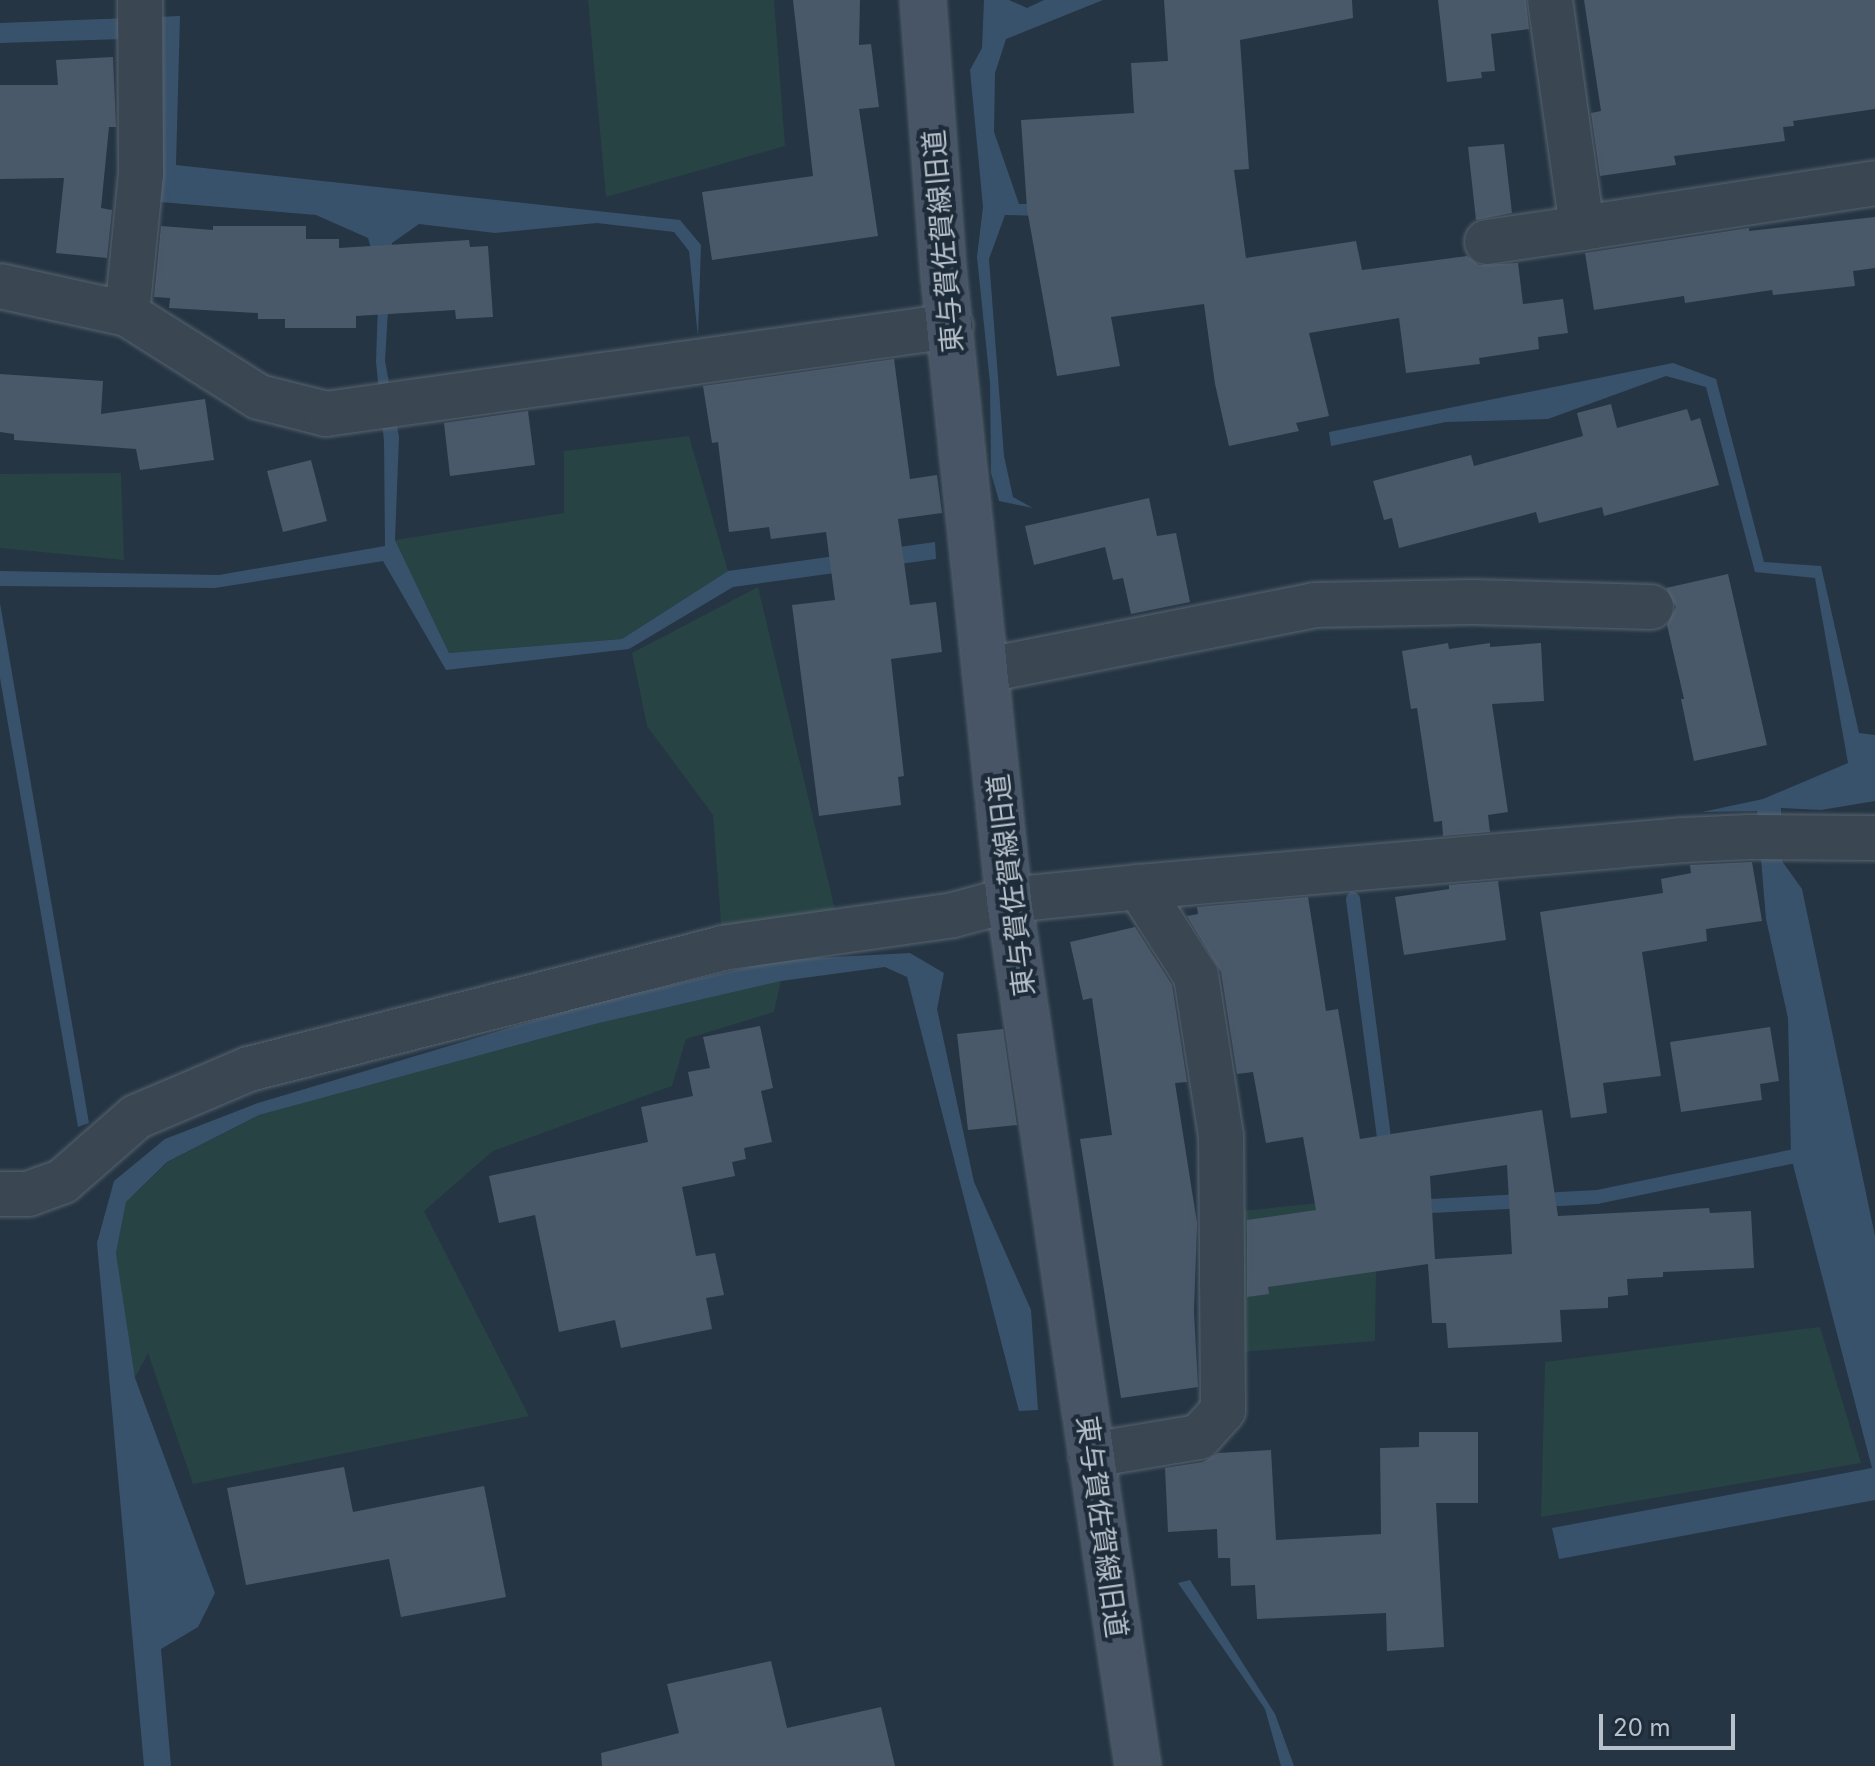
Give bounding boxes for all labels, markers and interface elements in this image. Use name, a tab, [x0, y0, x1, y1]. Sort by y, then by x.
street label: 東与賀佐賀線旧道	[917, 128, 969, 354]
street label: 東与賀佐賀線旧道	[981, 772, 1041, 998]
street label: 東与賀佐賀線旧道	[1070, 1414, 1134, 1640]
scale bar	[1603, 1698, 1739, 1748]
text: 20 m	[1613, 1713, 1671, 1742]

